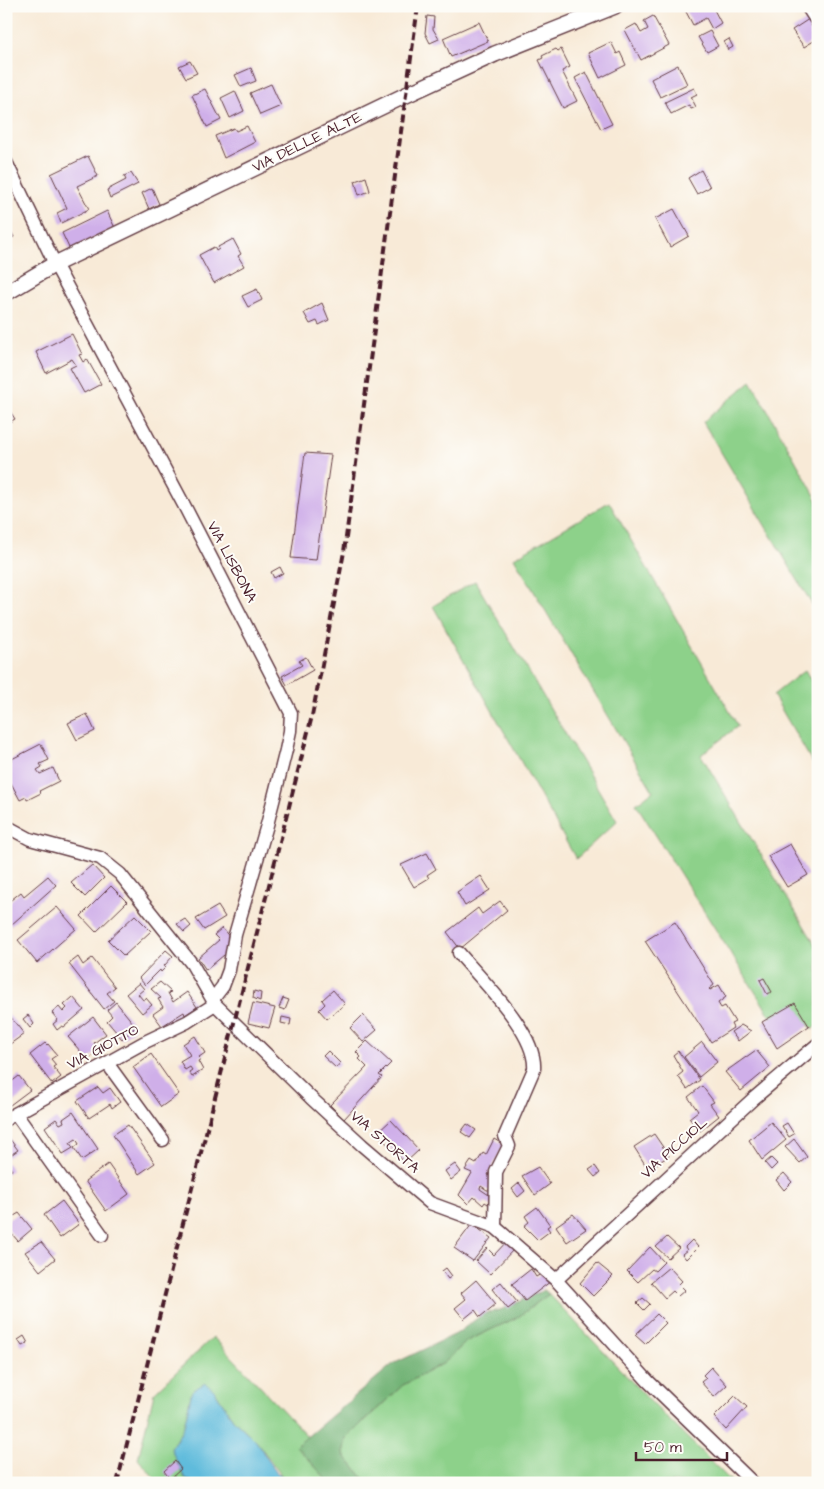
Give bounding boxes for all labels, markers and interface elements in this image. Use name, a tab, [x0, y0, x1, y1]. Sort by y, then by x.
street label: VIA DELLE ALTE	[249, 106, 366, 178]
street label: VIA LISBONA	[202, 518, 262, 607]
street label: VIA GIOTTO	[63, 1019, 143, 1075]
street label: VIA STORTA	[346, 1106, 425, 1178]
street label: VIA PICCIOL	[636, 1112, 712, 1184]
scale bar	[636, 1429, 728, 1461]
text: 50 m	[644, 1437, 682, 1458]

